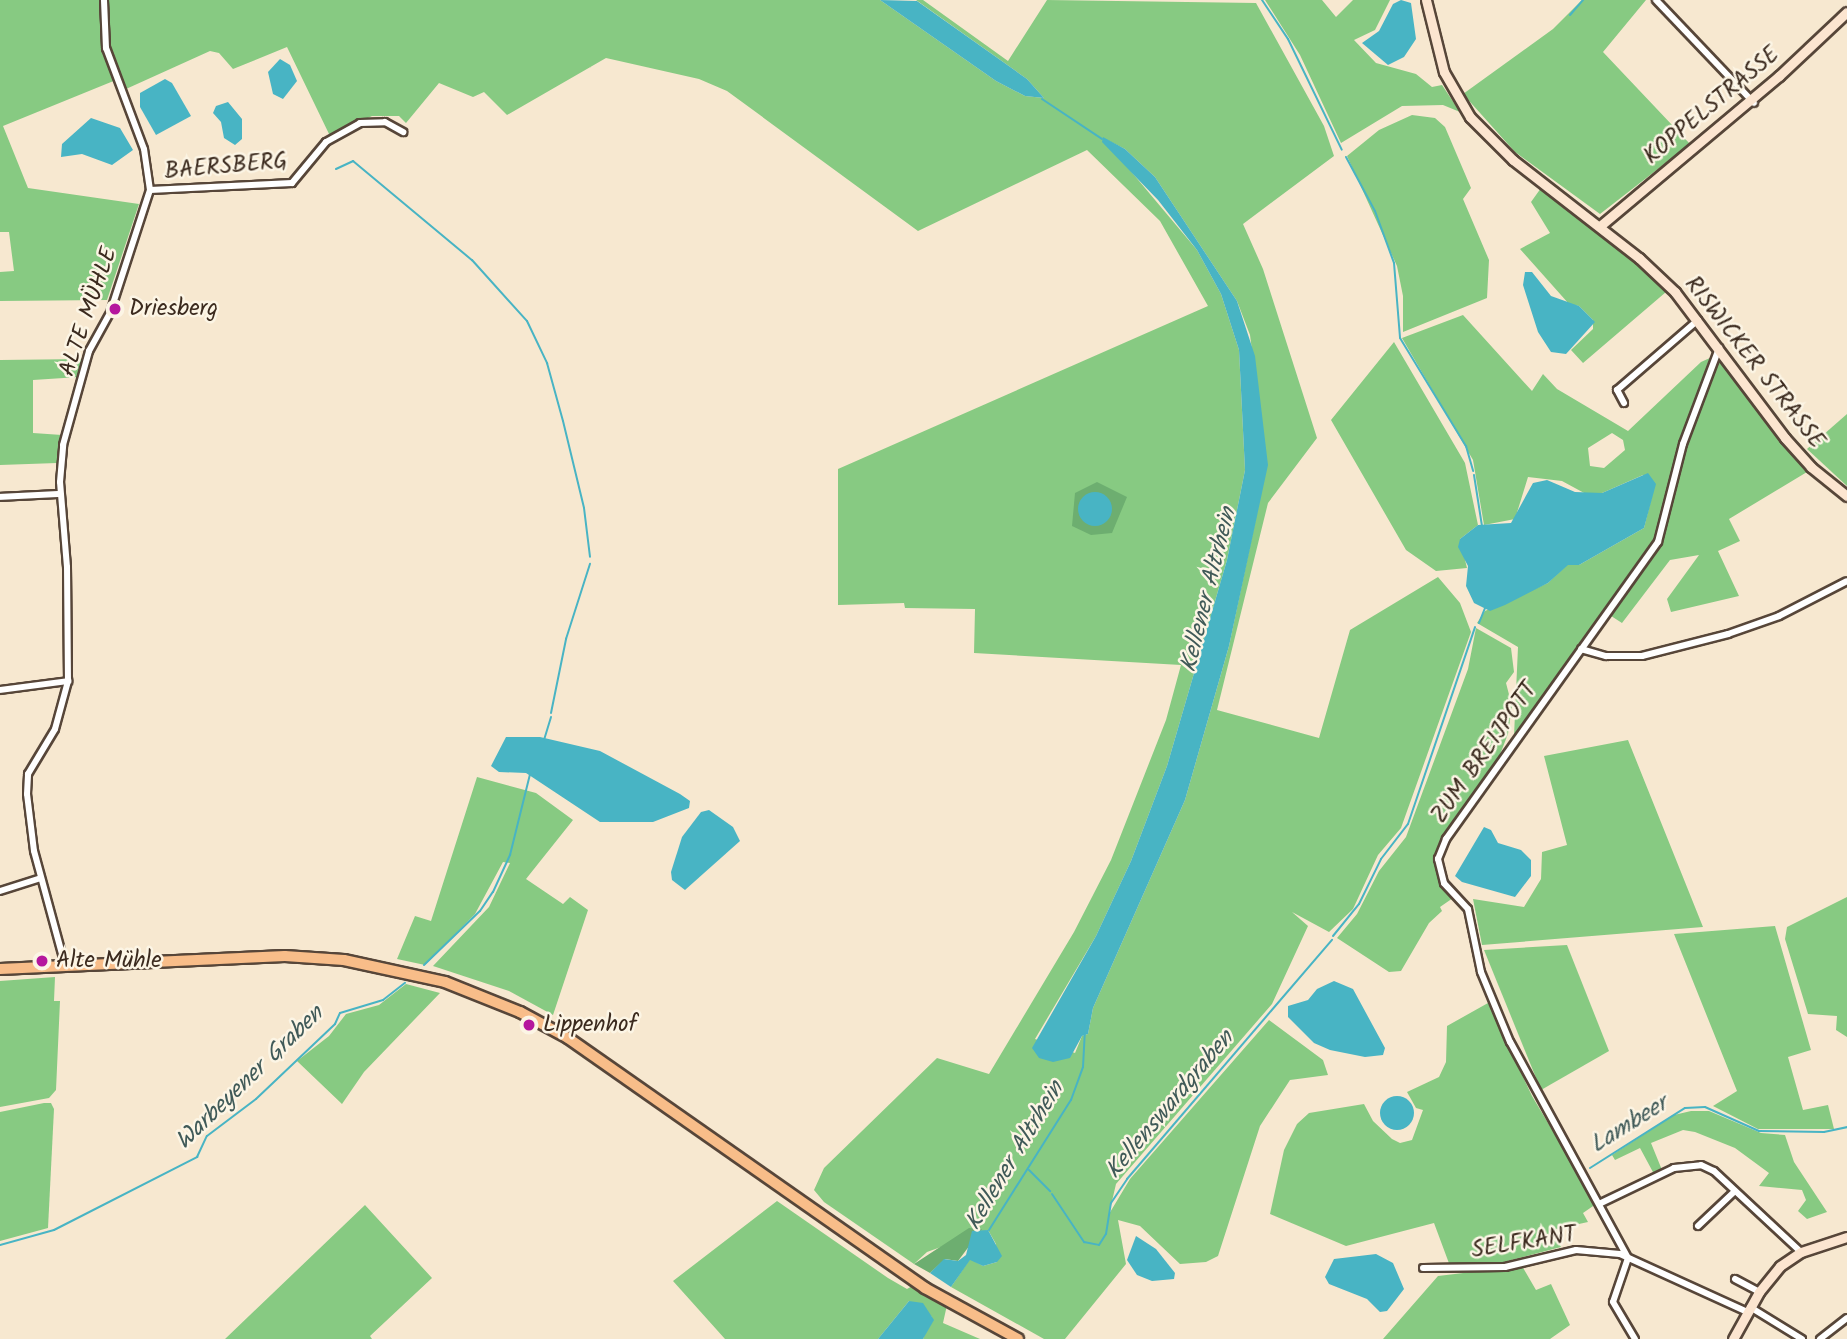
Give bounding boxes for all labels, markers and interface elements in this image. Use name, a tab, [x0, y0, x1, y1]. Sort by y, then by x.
street label: KOPPELSTRASSE	[1639, 41, 1785, 171]
street label: BAERSBERG	[163, 148, 289, 186]
street label: ALTE MÜHLE	[54, 244, 124, 380]
street label: RISWICKER STRASSE	[1678, 271, 1830, 455]
place label: Driesberg	[129, 295, 218, 323]
marker: Driesberg	[107, 301, 123, 317]
water label: Kellener Altrhein	[1175, 505, 1243, 675]
street label: ZUM BREIJPOTT	[1426, 677, 1544, 829]
place label: Alte Mühle	[56, 947, 162, 975]
marker: Alte Mühle	[34, 953, 50, 969]
water label: Warbeyener Graben	[170, 1000, 330, 1156]
place label: Lippenhof	[543, 1011, 637, 1039]
marker: Lippenhof	[521, 1017, 537, 1033]
water label: Kellenswardgraben	[1100, 1025, 1240, 1185]
water label: Kellener Altrhein	[959, 1076, 1071, 1236]
water label: Lambeer	[1585, 1090, 1673, 1160]
street label: SELFKANT	[1470, 1221, 1578, 1265]

